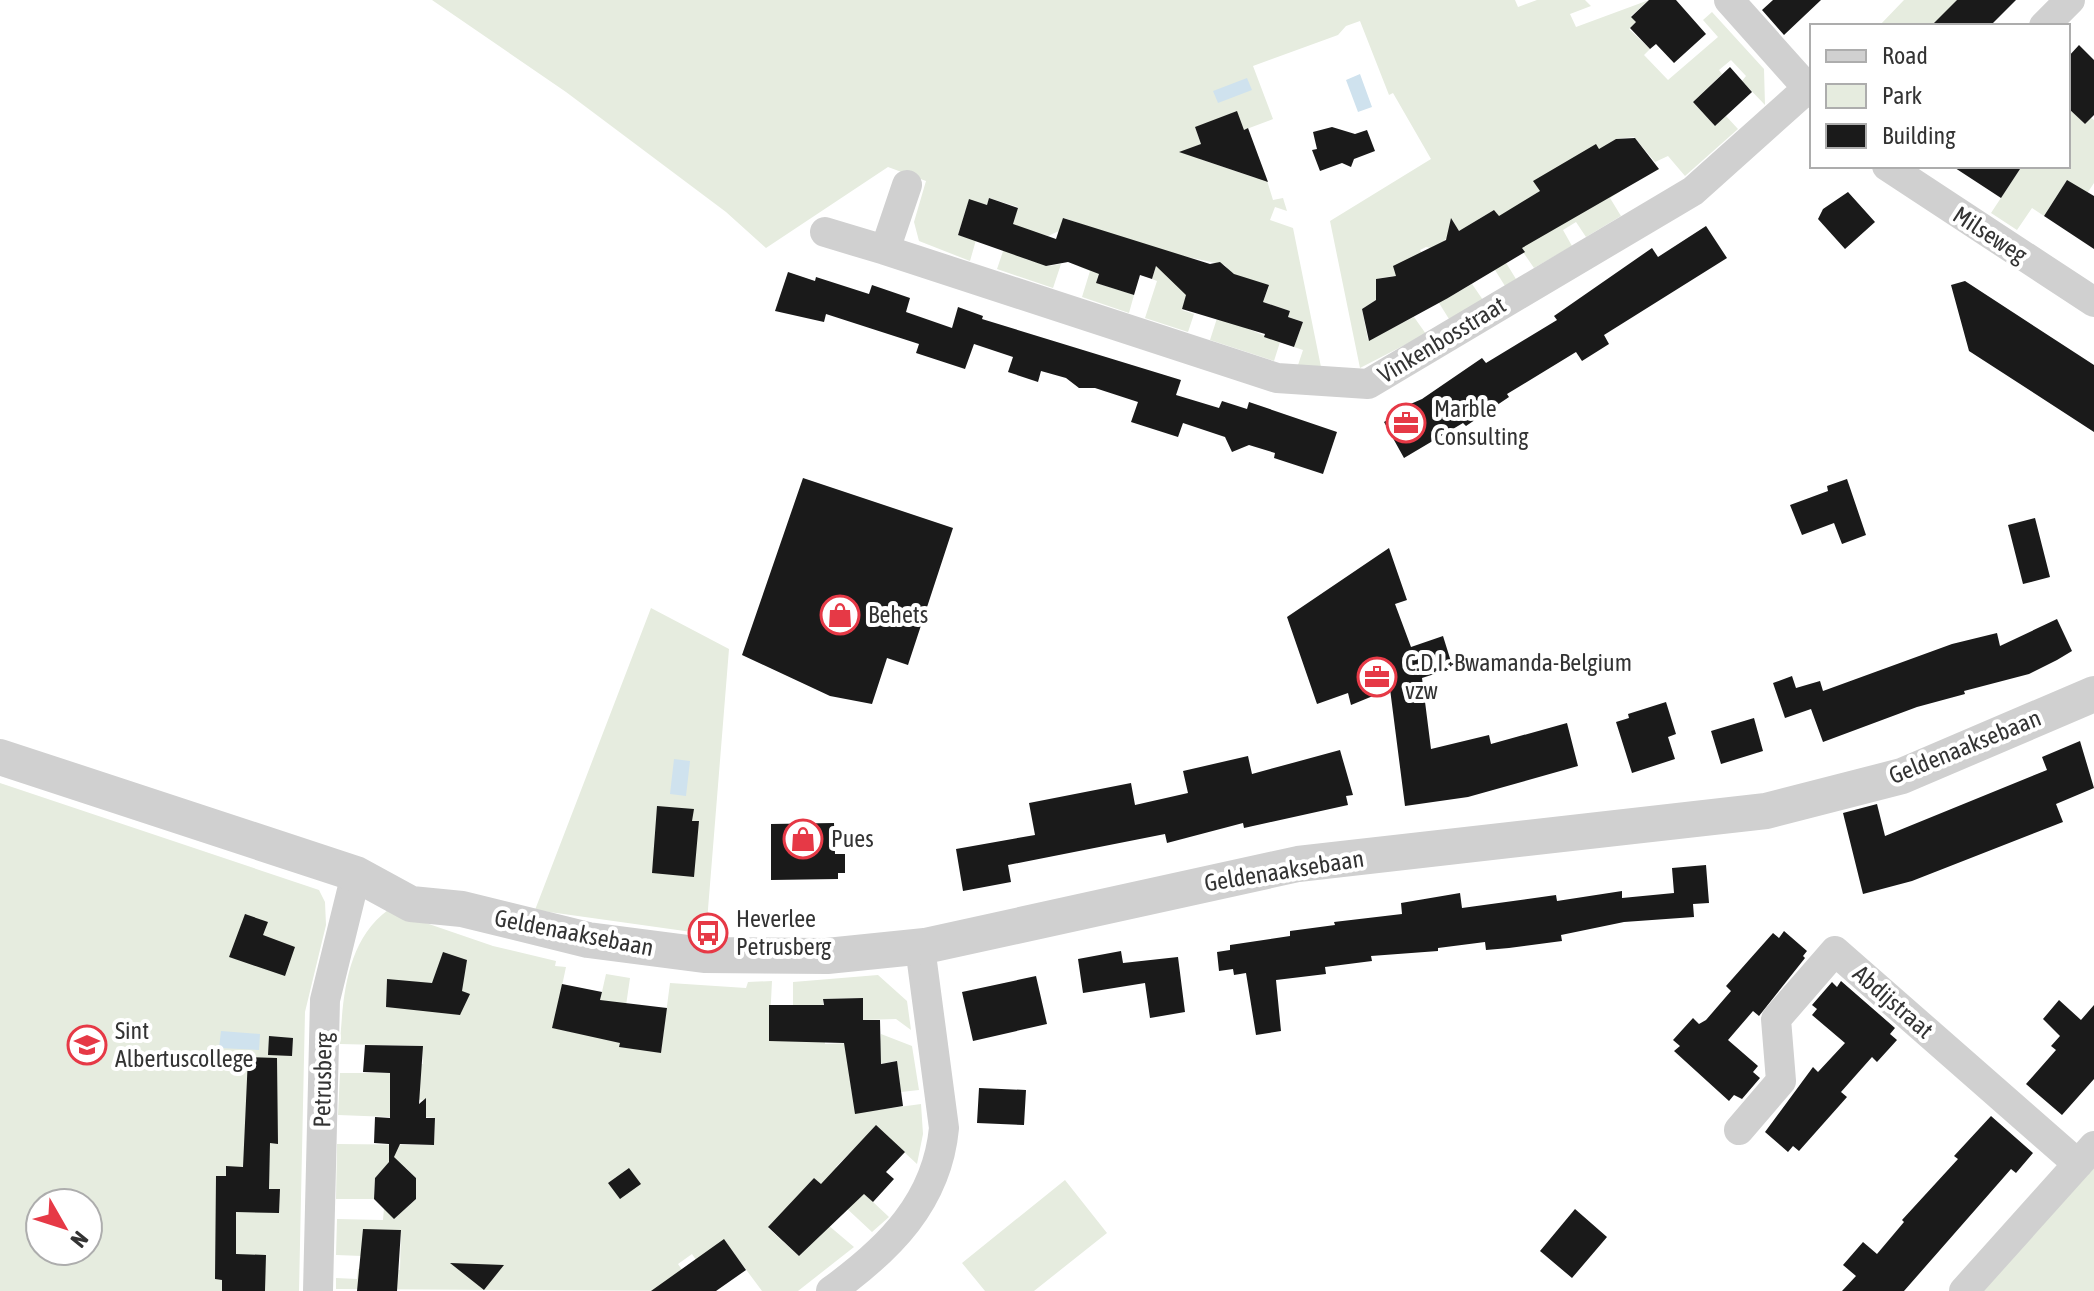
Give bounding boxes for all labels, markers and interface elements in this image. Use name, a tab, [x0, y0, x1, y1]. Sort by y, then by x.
legend	[1810, 24, 2070, 168]
text: Road	[1882, 42, 1928, 69]
text: Park	[1882, 82, 1923, 109]
text: Building	[1882, 122, 1956, 149]
street label: Milseweg	[1948, 201, 2033, 269]
street label: Vinkenbosstraat	[1373, 291, 1510, 388]
place label: Marble Consulting	[1434, 395, 1529, 450]
office icon: Marble Consulting	[1385, 402, 1427, 444]
shop icon: Behets	[819, 594, 861, 636]
place label: Behets	[868, 601, 928, 628]
place label: C.D.I.-Bwamanda-Belgium vzw	[1405, 649, 1632, 704]
office icon: C.D.I.-Bwamanda-Belgium vzw	[1356, 656, 1398, 698]
street label: Geldenaaksebaan	[1885, 704, 2045, 789]
shop icon: Pues	[782, 818, 824, 860]
place label: Pues	[831, 825, 874, 852]
street label: Geldenaaksebaan	[1202, 845, 1366, 896]
street label: Geldenaaksebaan	[492, 904, 656, 961]
place label: Heverlee Petrusberg	[736, 905, 832, 960]
bus stop icon: Heverlee Petrusberg	[687, 912, 729, 954]
street label: Abdijstraat	[1848, 960, 1939, 1044]
place label: Sint Albertuscollege	[115, 1017, 253, 1072]
school or university icon: Sint Albertuscollege	[66, 1024, 108, 1066]
street label: Petrusberg	[308, 1031, 337, 1128]
north arrow	[24, 1187, 104, 1267]
text: N	[65, 1226, 94, 1253]

